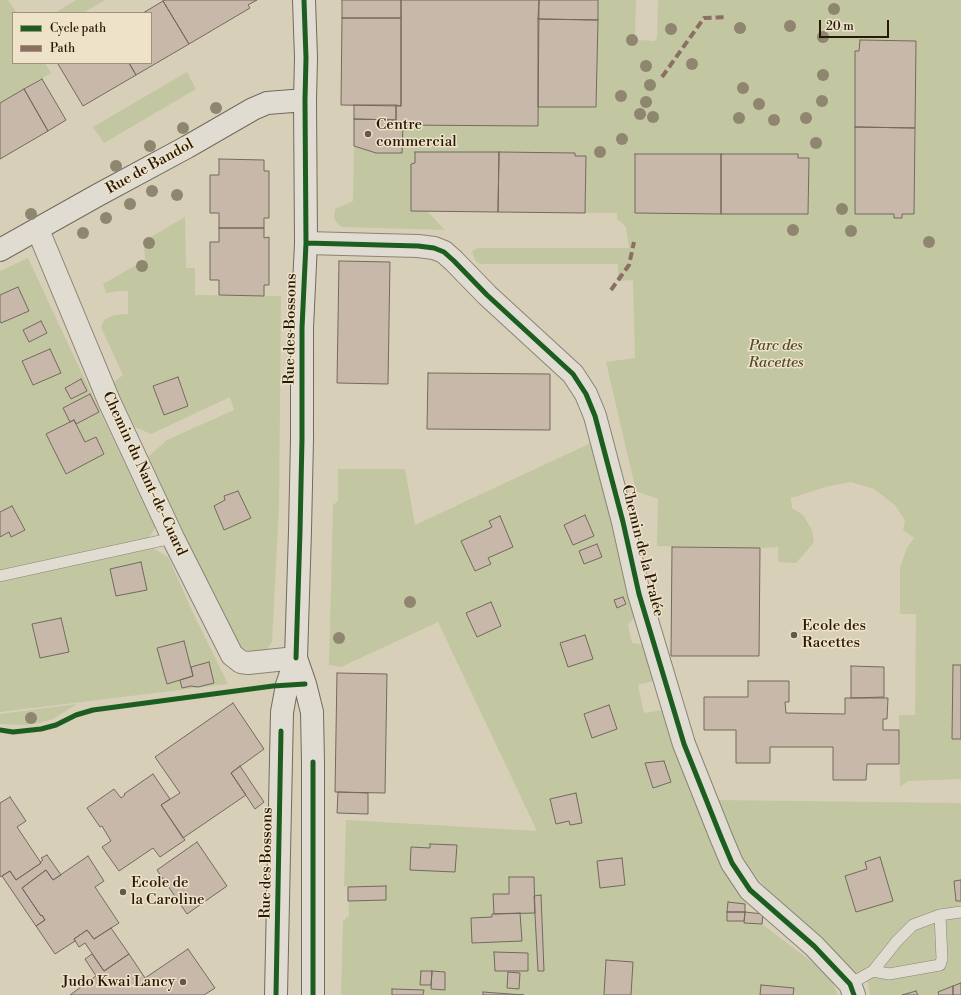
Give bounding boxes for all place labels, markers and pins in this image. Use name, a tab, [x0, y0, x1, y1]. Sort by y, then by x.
place label: Centre commercial	[376, 116, 457, 151]
marker: Centre commercial	[363, 129, 373, 139]
place label: Ecole des Racettes	[802, 617, 866, 652]
marker: Ecole des Racettes	[789, 630, 799, 640]
place label: Ecole de la Caroline	[131, 874, 205, 909]
marker: Ecole de la Caroline	[118, 887, 128, 897]
place label: Judo Kwai Lancy	[62, 973, 175, 991]
marker: Judo Kwai Lancy	[178, 977, 188, 987]

